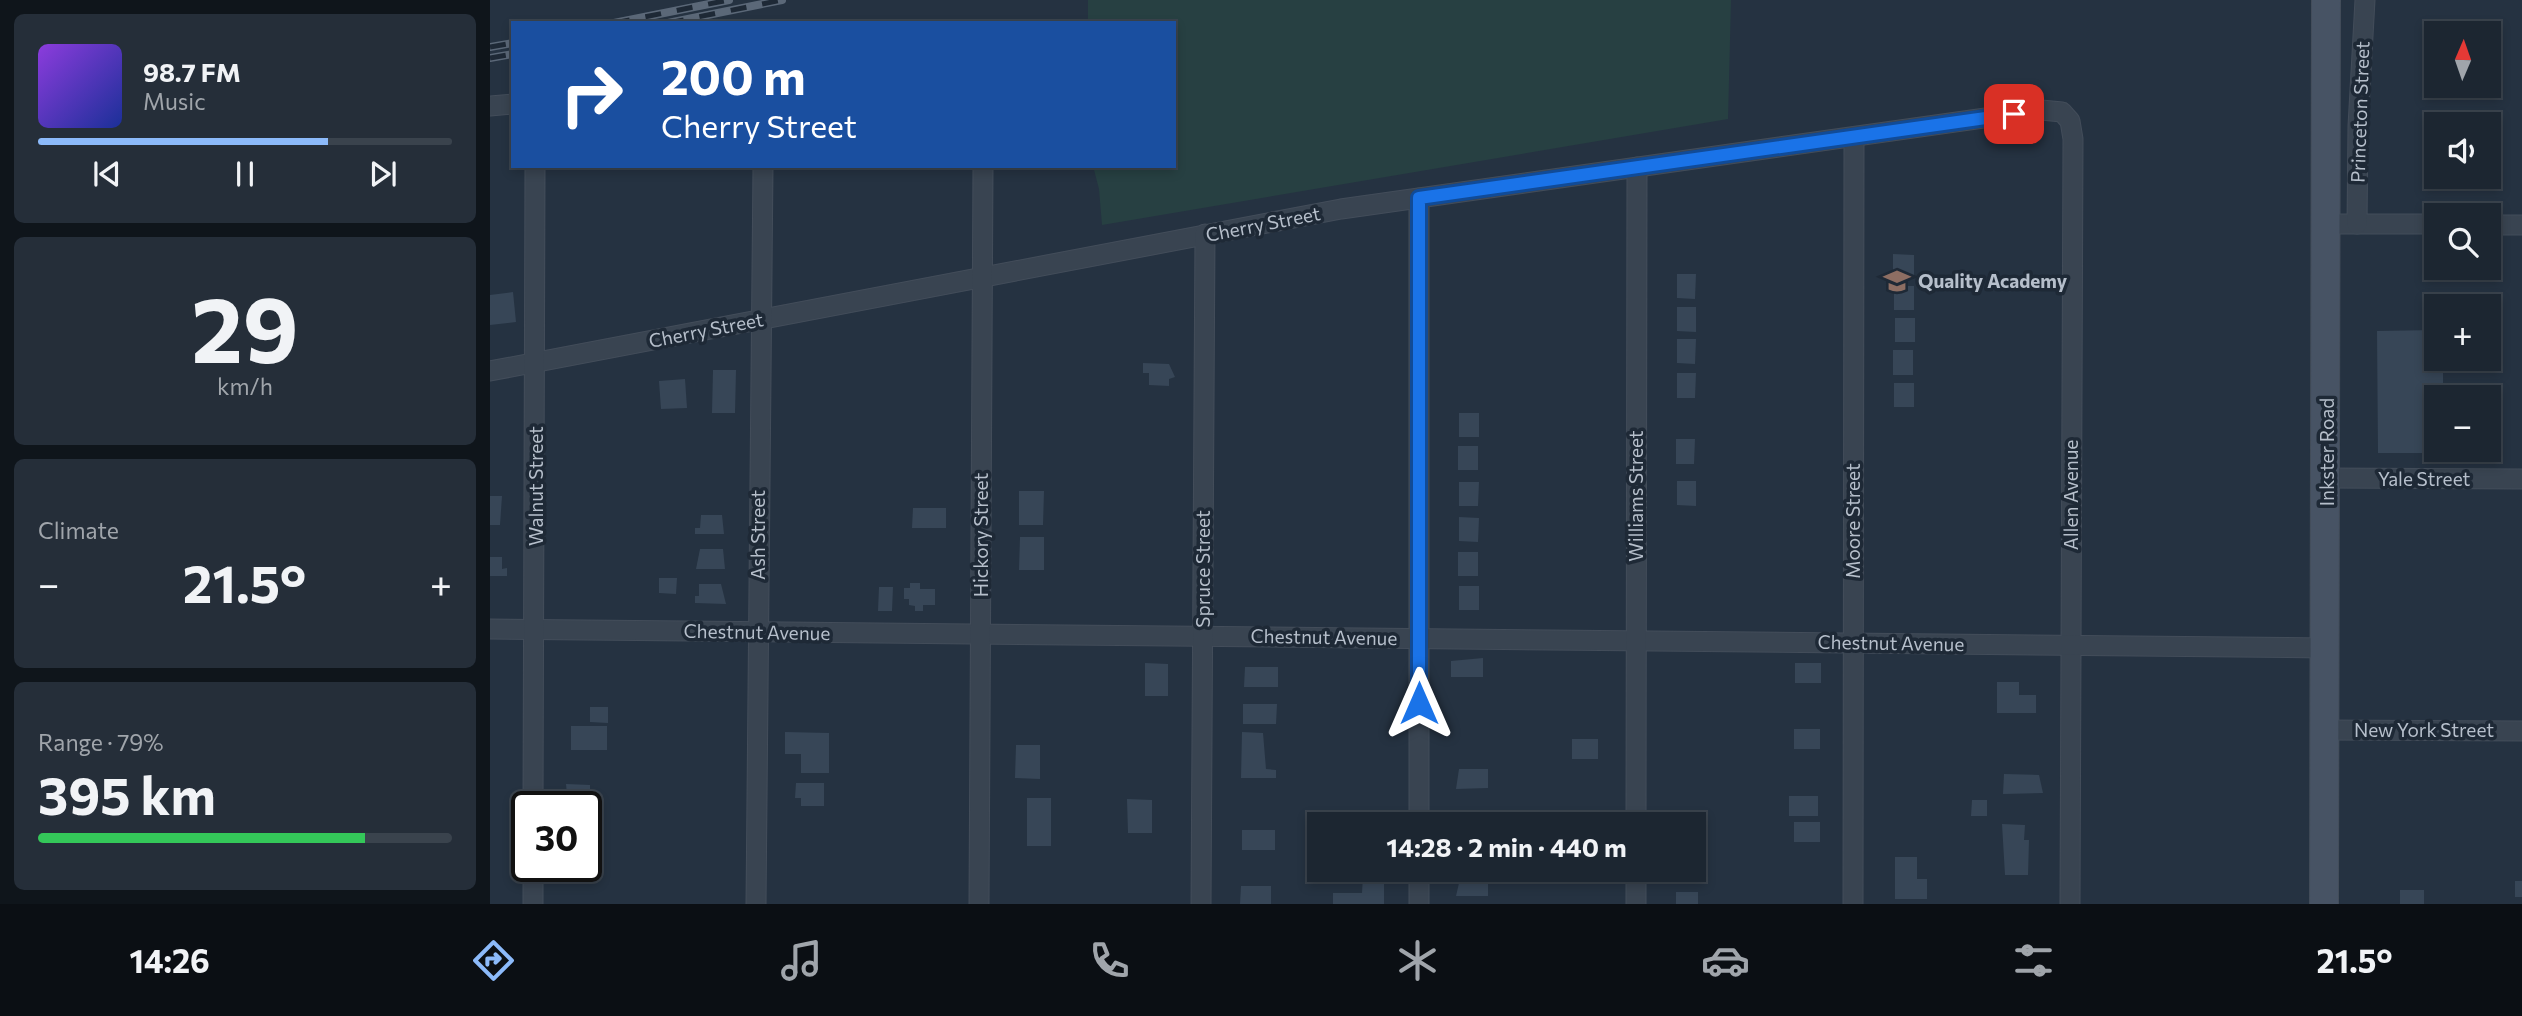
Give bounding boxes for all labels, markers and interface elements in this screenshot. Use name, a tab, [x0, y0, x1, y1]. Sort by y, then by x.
north arrow	[2424, 21, 2501, 98]
map controls	[2424, 21, 2501, 462]
street label: Princeton Street	[2346, 41, 2373, 183]
text: 200 m	[661, 45, 806, 105]
icon: right	[546, 49, 637, 140]
text: 98.7 FM	[143, 56, 241, 87]
pin	[1984, 84, 2044, 144]
text: Music	[143, 87, 206, 115]
icon: arrive	[1995, 95, 2033, 133]
text: Cherry Street	[661, 105, 857, 145]
button: sound	[2424, 112, 2501, 189]
icon: previous	[88, 155, 126, 193]
icon: pause	[226, 155, 264, 193]
icon: next	[364, 155, 402, 193]
street label: Cherry Street	[1204, 201, 1322, 246]
button: search	[2424, 203, 2501, 280]
school or university icon: Quality Academy	[1882, 266, 1912, 296]
place label: Quality Academy	[1918, 269, 2068, 292]
text: 29	[191, 270, 299, 382]
button: +	[2424, 294, 2501, 371]
street label: Cherry Street	[647, 307, 765, 352]
text: km/h	[217, 372, 273, 400]
button: −	[2424, 385, 2501, 462]
street label: Inkster Road	[2315, 398, 2338, 506]
street label: Walnut Street	[524, 426, 547, 546]
street label: Williams Street	[1624, 430, 1647, 562]
street label: Allen Avenue	[2059, 440, 2082, 550]
street label: Moore Street	[1841, 463, 1864, 579]
street label: Yale Street	[2378, 467, 2471, 490]
street label: Hickory Street	[969, 473, 992, 597]
street label: Ash Street	[746, 490, 769, 580]
street label: Spruce Street	[1191, 510, 1214, 628]
text: Climate	[38, 516, 119, 544]
text: 21.5°	[183, 550, 306, 614]
text: −	[38, 559, 60, 606]
text: +	[430, 559, 452, 606]
street label: Chestnut Avenue	[684, 619, 830, 644]
street label: Chestnut Avenue	[1251, 624, 1397, 649]
street label: Chestnut Avenue	[1818, 630, 1964, 655]
position arrow	[1382, 666, 1456, 740]
street label: New York Street	[2354, 718, 2494, 741]
text: Range · 79%	[38, 728, 163, 756]
text: 395 km	[38, 762, 216, 826]
speed limit sign: 30	[511, 791, 602, 882]
text: 14:28 · 2 min · 440 m	[1386, 831, 1627, 862]
icon: directions	[469, 936, 518, 985]
icon: music	[777, 936, 826, 985]
icon: phone	[1085, 936, 1134, 985]
icon: climate	[1393, 936, 1442, 985]
icon: car	[1701, 936, 1750, 985]
icon: filters	[2009, 936, 2058, 985]
text: 14:26	[129, 940, 210, 980]
text: 21.5°	[2316, 940, 2392, 980]

